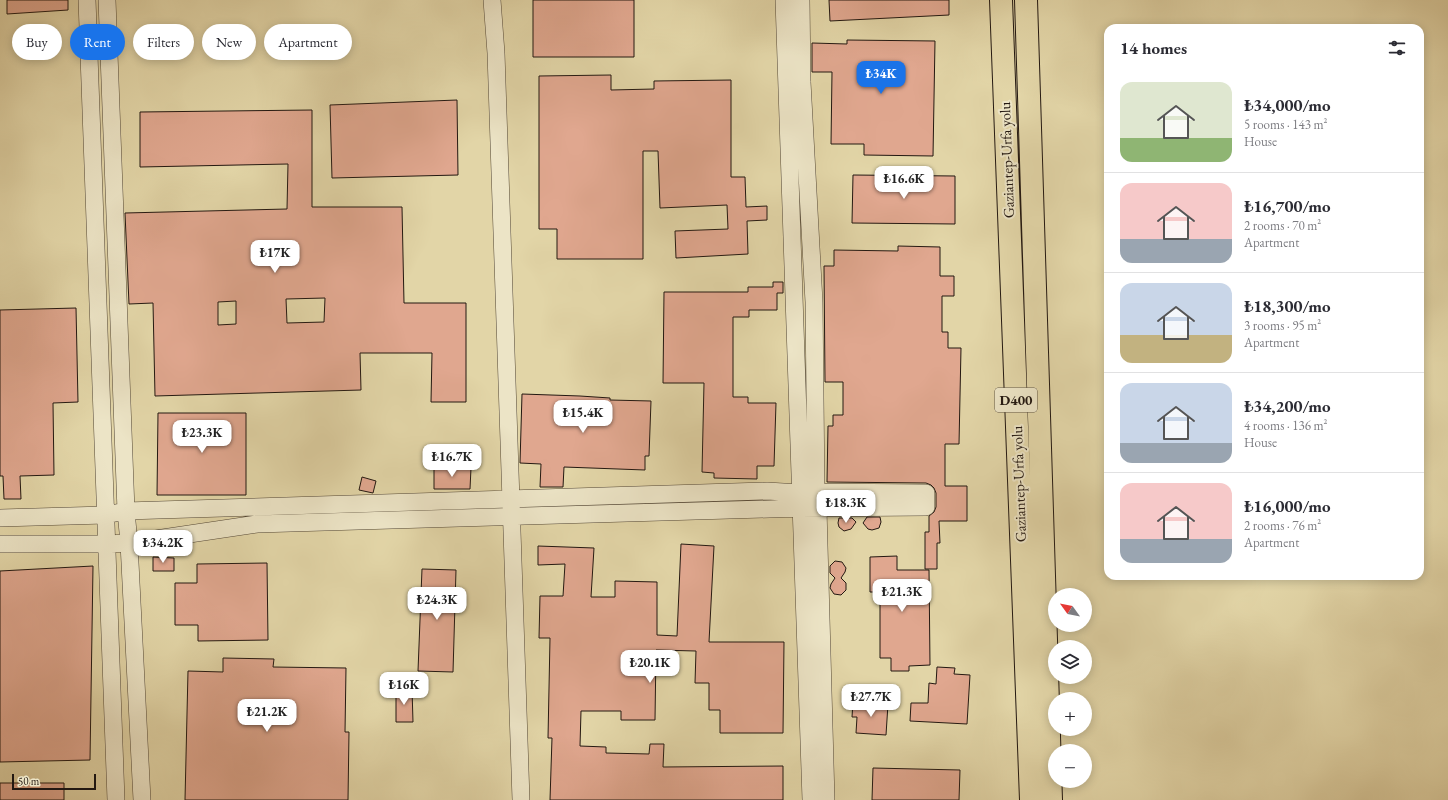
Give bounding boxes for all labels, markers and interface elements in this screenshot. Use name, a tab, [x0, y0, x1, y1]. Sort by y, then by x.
chip: Buy	[12, 24, 62, 60]
chip: Rent	[70, 24, 125, 60]
chip: Filters	[133, 24, 194, 60]
chip: New	[202, 24, 256, 60]
chip: Apartment	[264, 24, 352, 60]
text: 14 homes	[1120, 37, 1187, 59]
icon: filters	[1386, 37, 1408, 59]
pin: ₺34K	[857, 61, 905, 95]
text: ₺34K	[866, 65, 896, 82]
text: ₺34,000/mo	[1244, 94, 1331, 116]
icon: home	[1152, 98, 1200, 146]
street label: Gaziantep-Urfa yolu	[995, 101, 1018, 219]
text: 5 rooms · 143 m²	[1244, 116, 1328, 133]
text: House	[1244, 133, 1277, 150]
pin: ₺16.6K	[871, 166, 937, 200]
text: ₺16.6K	[884, 170, 924, 187]
text: ₺16,700/mo	[1244, 195, 1331, 217]
icon: home	[1152, 199, 1200, 247]
text: 2 rooms · 70 m²	[1244, 217, 1321, 234]
text: Apartment	[1244, 234, 1299, 251]
pin: ₺17K	[251, 240, 299, 274]
text: ₺17K	[260, 244, 290, 261]
text: ₺18,300/mo	[1244, 295, 1331, 317]
icon: home	[1152, 299, 1200, 347]
text: 3 rooms · 95 m²	[1244, 317, 1321, 334]
text: Apartment	[1244, 334, 1299, 351]
road number: D400	[995, 388, 1037, 412]
text: ₺34,200/mo	[1244, 395, 1331, 417]
icon: home	[1152, 399, 1200, 447]
pin: ₺15.4K	[550, 400, 616, 434]
text: ₺15.4K	[563, 404, 603, 421]
text: 4 rooms · 136 m²	[1244, 417, 1328, 434]
pin: ₺23.3K	[169, 420, 235, 454]
text: ₺23.3K	[182, 424, 222, 441]
street label: Gaziantep-Urfa yolu	[1007, 425, 1030, 543]
text: House	[1244, 434, 1277, 451]
pin: ₺16.7K	[419, 444, 485, 478]
text: ₺16.7K	[432, 448, 472, 465]
pin: ₺18.3K	[813, 490, 879, 524]
text: ₺18.3K	[826, 494, 866, 511]
text: ₺16,000/mo	[1244, 495, 1331, 517]
icon: home	[1152, 499, 1200, 547]
text: 2 rooms · 76 m²	[1244, 517, 1321, 534]
pin: ₺34.2K	[130, 530, 196, 564]
text: ₺34.2K	[143, 534, 183, 551]
text: Apartment	[1244, 534, 1299, 551]
pin: ₺21.3K	[869, 579, 935, 613]
text: ₺21.3K	[882, 583, 922, 600]
pin: ₺24.3K	[404, 587, 470, 621]
north arrow	[1048, 588, 1092, 632]
map controls	[1048, 588, 1092, 788]
text: ₺24.3K	[417, 591, 457, 608]
button: layers	[1048, 640, 1092, 684]
pin: ₺20.1K	[617, 650, 683, 684]
text: ₺20.1K	[630, 654, 670, 671]
pin: ₺16K	[380, 672, 428, 706]
text: ₺16K	[389, 676, 419, 693]
pin: ₺27.7K	[838, 684, 904, 718]
text: ₺27.7K	[851, 688, 891, 705]
button: +	[1048, 692, 1092, 736]
pin: ₺21.2K	[234, 699, 300, 733]
text: ₺21.2K	[247, 703, 287, 720]
button: −	[1048, 744, 1092, 788]
scale bar	[12, 772, 96, 791]
text: 50 m	[18, 774, 39, 788]

